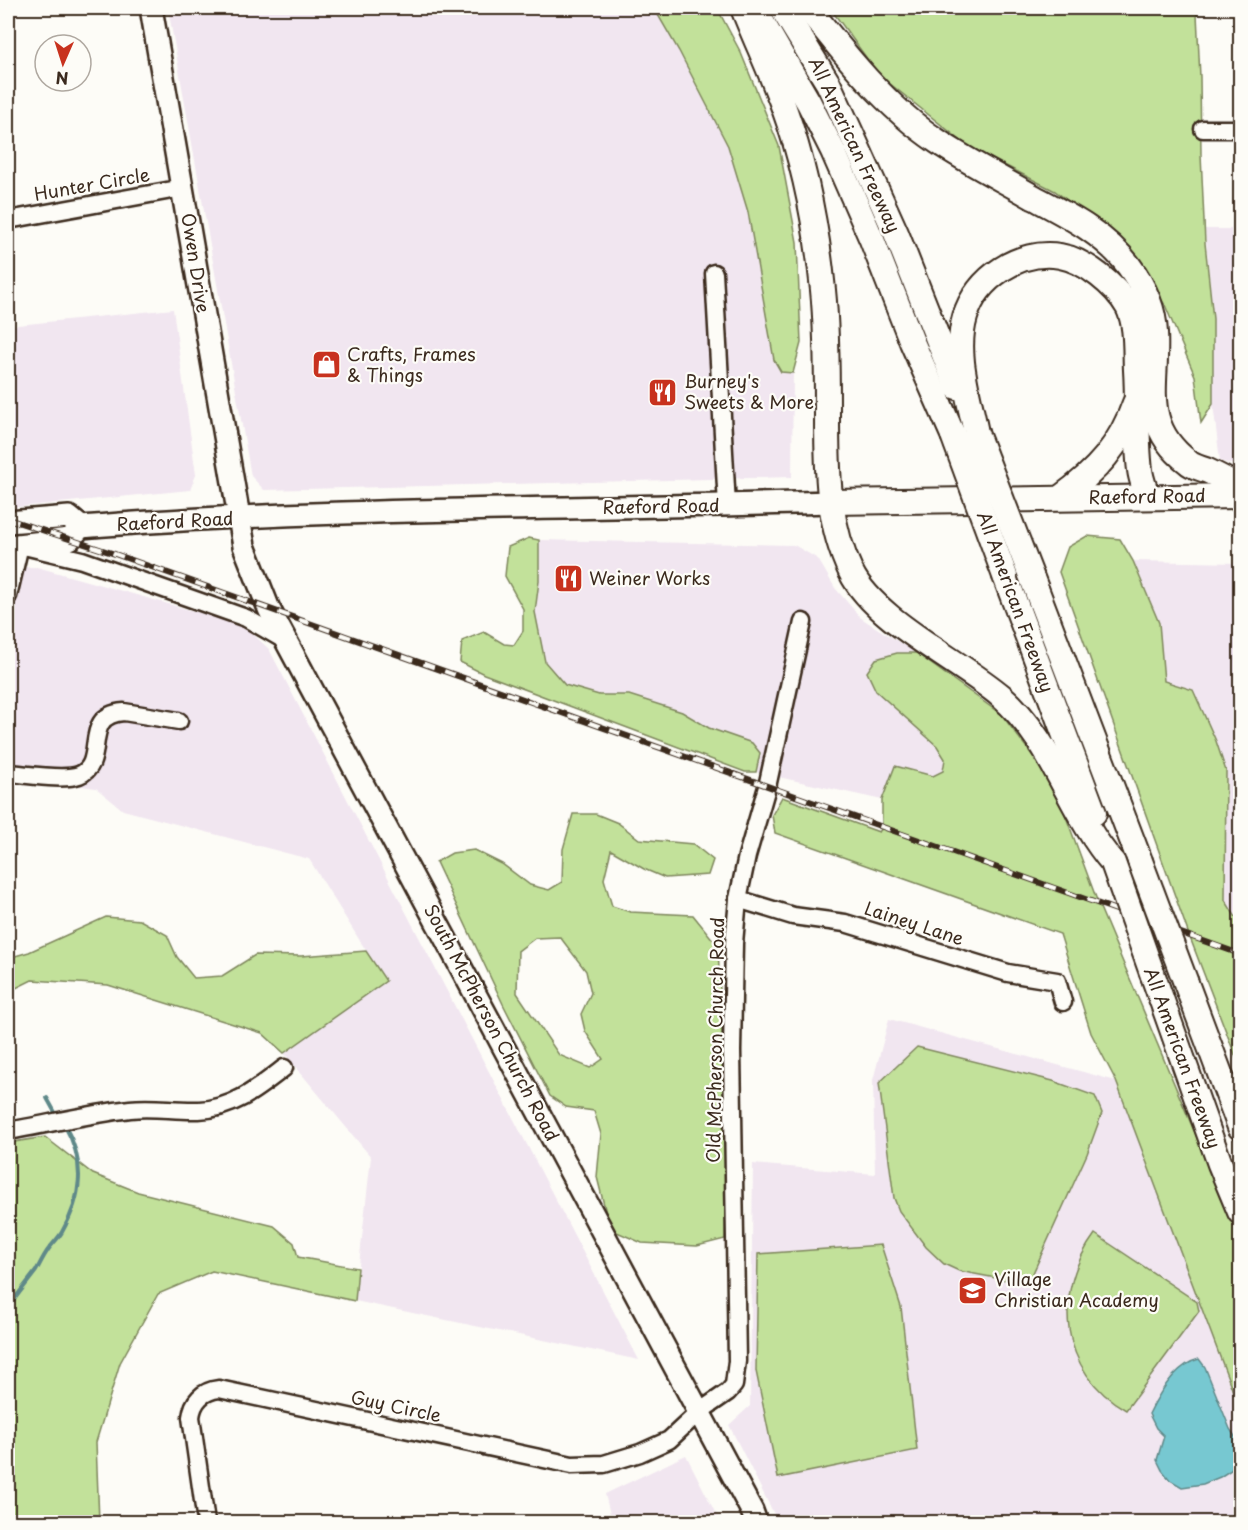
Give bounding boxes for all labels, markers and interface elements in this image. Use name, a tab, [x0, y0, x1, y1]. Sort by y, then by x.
north arrow	[33, 33, 93, 93]
street label: All American Freeway	[803, 52, 908, 237]
text: N	[55, 67, 69, 91]
street label: Hunter Circle	[32, 160, 152, 207]
street label: Owen Drive	[175, 211, 218, 315]
place label: Crafts, Frames & Things	[347, 340, 476, 388]
shop icon: Crafts, Frames & Things	[310, 349, 342, 381]
place label: Burney's Sweets & More	[684, 367, 814, 415]
restaurant icon: Burney's Sweets & More	[647, 376, 679, 408]
street label: Raeford Road	[1088, 481, 1206, 510]
street label: Raeford Road	[602, 491, 720, 520]
street label: Raeford Road	[116, 504, 234, 537]
street label: All American Freeway	[971, 507, 1062, 696]
restaurant icon: Weiner Works	[552, 563, 584, 595]
place label: Weiner Works	[589, 564, 710, 591]
street label: Lainey Lane	[861, 894, 968, 951]
street label: South McPherson Church Road	[418, 899, 566, 1146]
street label: Old McPherson Church Road	[699, 917, 730, 1163]
street label: All American Freeway	[1138, 963, 1229, 1152]
place label: Village Christian Academy	[994, 1265, 1159, 1313]
school or university icon: Village Christian Academy	[957, 1274, 989, 1306]
street label: Guy Circle	[349, 1383, 444, 1428]

